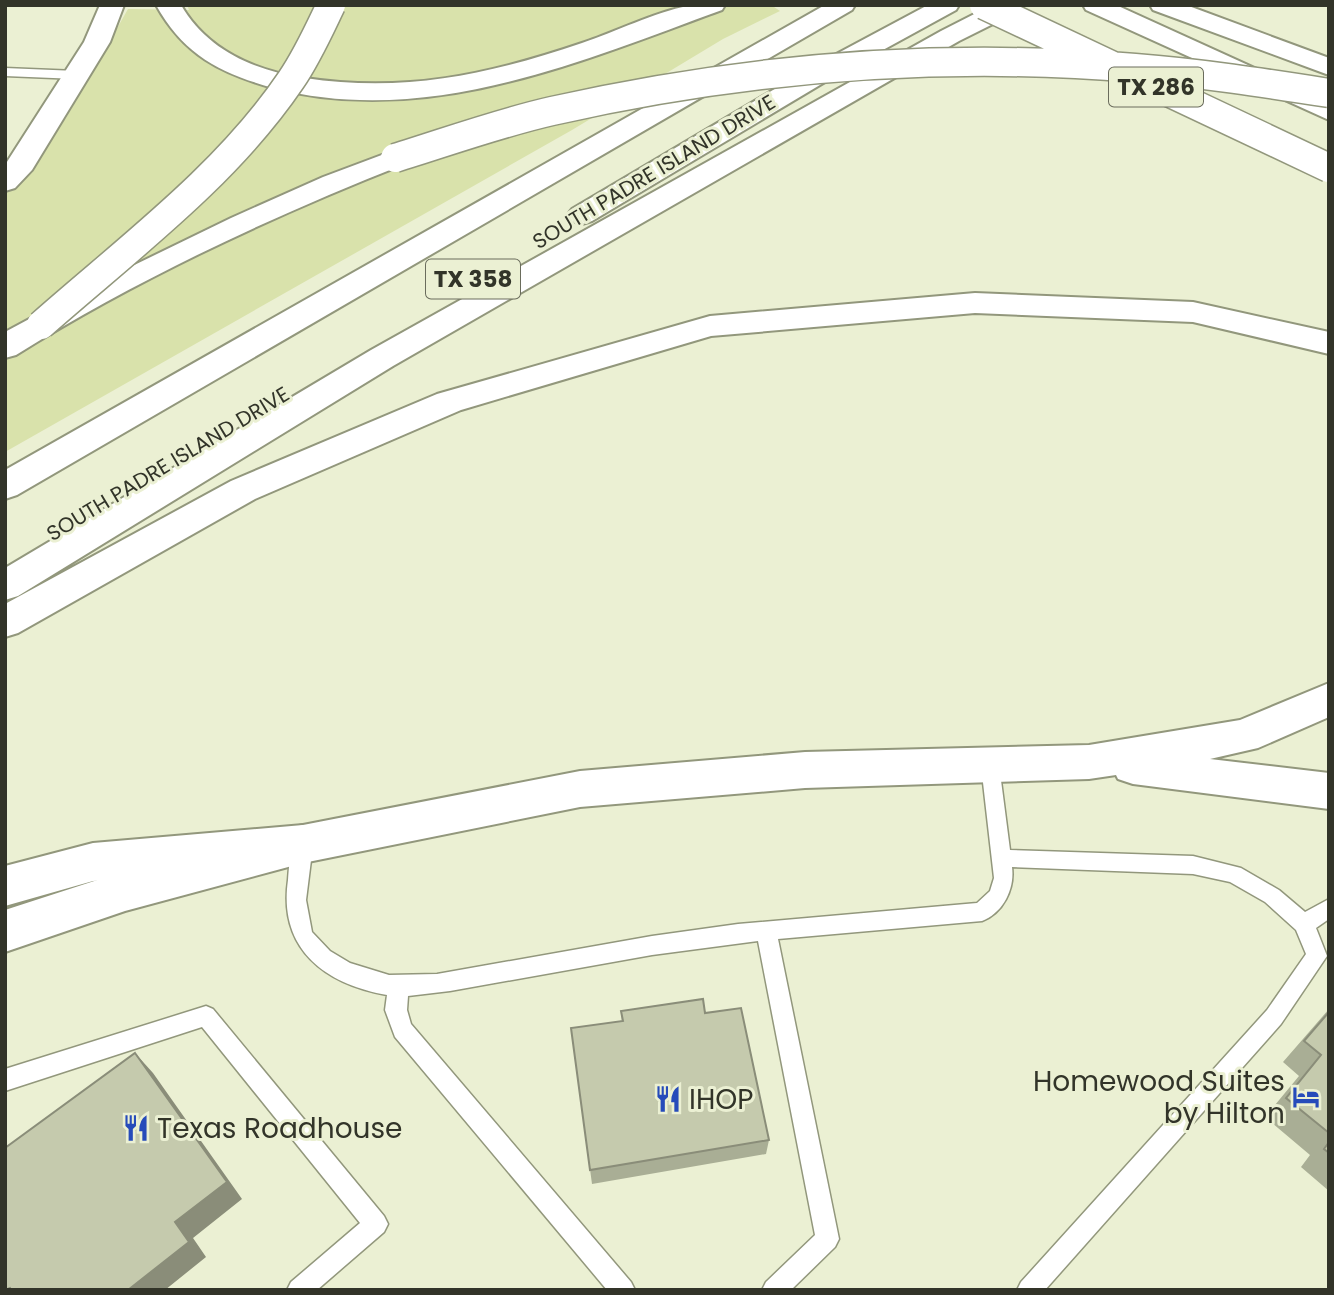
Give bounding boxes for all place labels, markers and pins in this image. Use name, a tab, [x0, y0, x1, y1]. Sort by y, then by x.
place label: Homewood Suites by Hilton	[1033, 1062, 1285, 1133]
place label: IHOP	[689, 1080, 753, 1119]
hotel icon: Homewood Suites by Hilton	[1291, 1082, 1321, 1112]
restaurant icon: IHOP	[653, 1084, 683, 1114]
place label: Texas Roadhouse	[157, 1109, 402, 1148]
restaurant icon: Texas Roadhouse	[121, 1113, 151, 1143]

